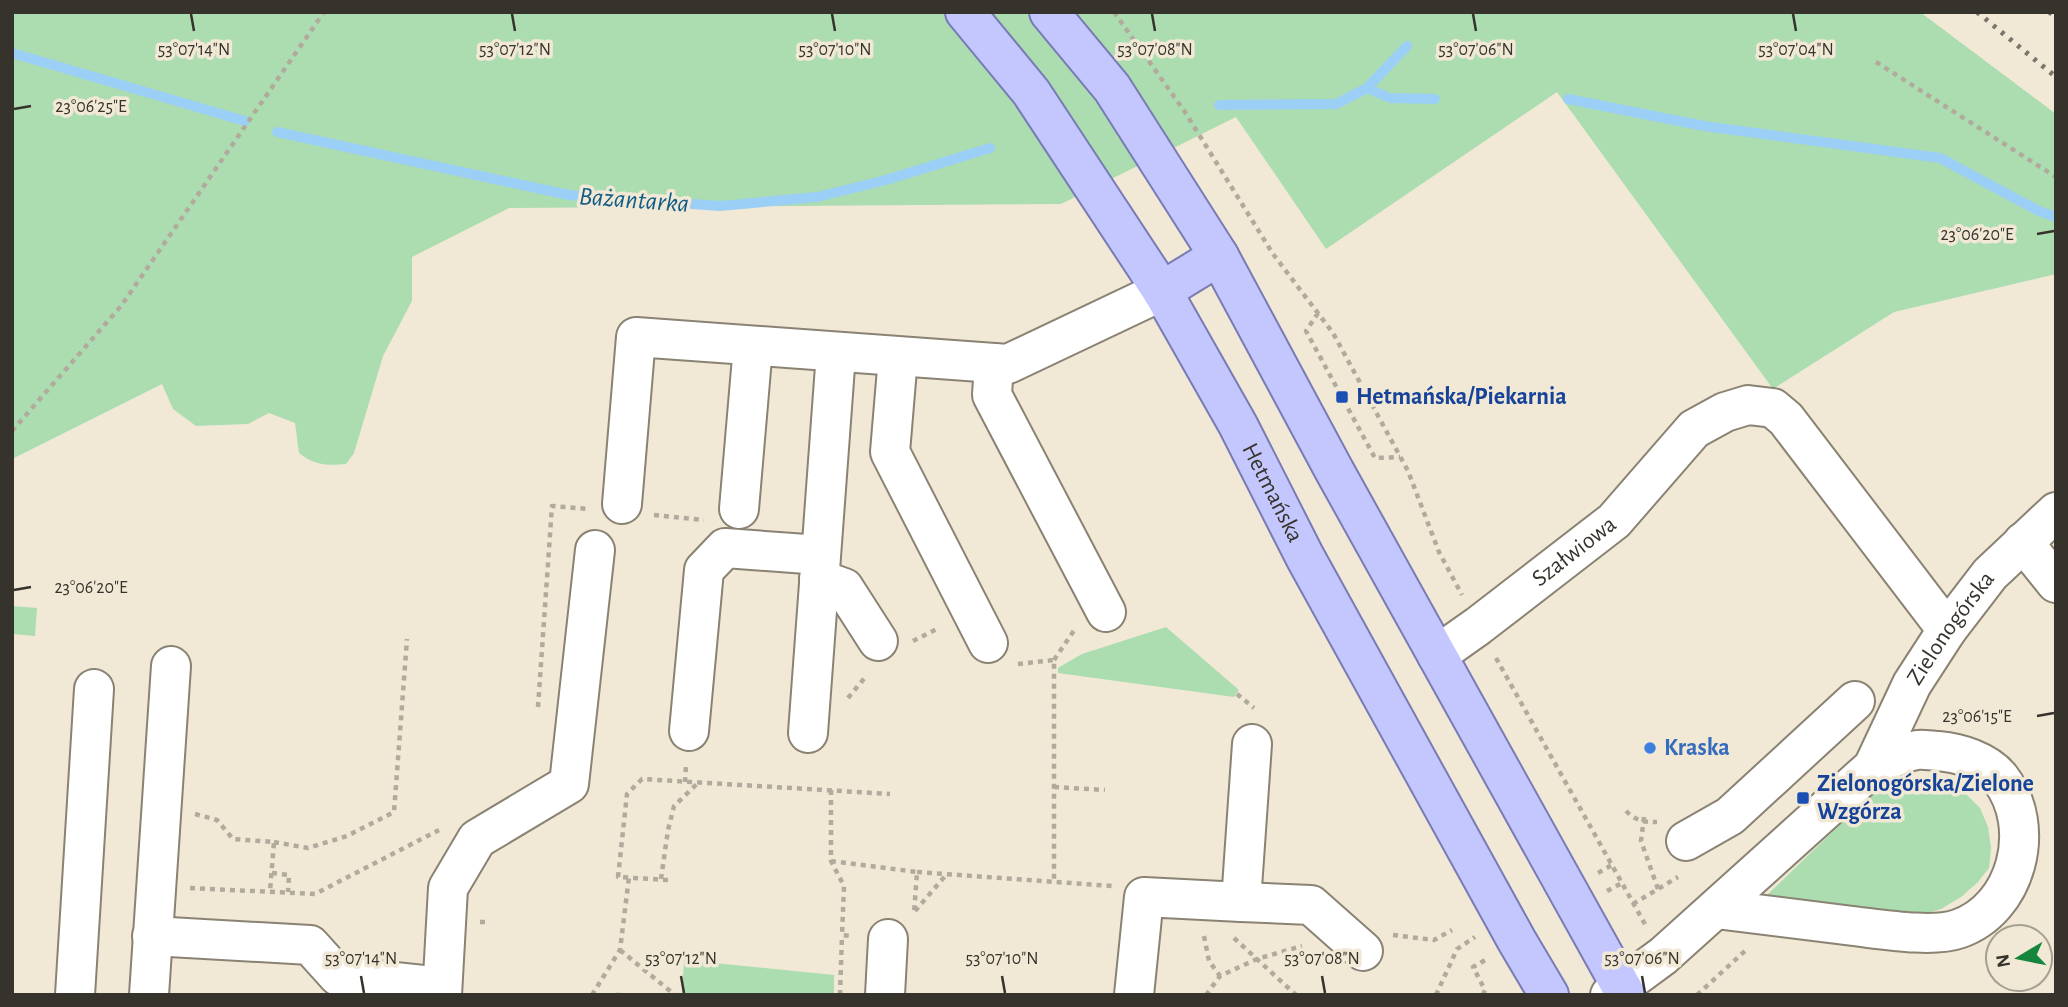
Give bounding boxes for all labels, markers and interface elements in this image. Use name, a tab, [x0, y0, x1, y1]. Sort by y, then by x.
text: 53°07'14"N	[158, 41, 230, 59]
text: 53°07'12"N	[479, 41, 551, 59]
text: 53°07'10"N	[798, 41, 872, 59]
text: 53°07'08"N	[1117, 41, 1193, 59]
text: 53°07'06"N	[1438, 41, 1514, 59]
text: 53°07'04"N	[1758, 41, 1834, 59]
text: 23°06'25"E	[55, 98, 127, 116]
water label: Bażantarka	[578, 183, 690, 217]
text: 23°06'20"E	[1940, 226, 2014, 244]
place label: Hetmańska/Piekarnia	[1356, 385, 1567, 409]
marker: Hetmańska/Piekarnia	[1334, 389, 1350, 405]
street label: Hetmańska	[1237, 439, 1307, 546]
street label: Szałwiowa	[1528, 512, 1621, 591]
street label: Zielonogórska	[1903, 567, 1999, 689]
text: 23°06'20"E	[54, 579, 128, 597]
text: 23°06'15"E	[1942, 708, 2012, 726]
place label: Kraska	[1664, 736, 1730, 760]
marker: Kraska	[1642, 740, 1658, 756]
place label: Zielonogórska/Zielone Wzgórza	[1817, 772, 2034, 824]
marker: Zielonogórska/Zielone Wzgórza	[1795, 790, 1811, 806]
north arrow	[1984, 923, 2054, 993]
text: 53°07'14"N	[325, 950, 397, 968]
text: 53°07'12"N	[645, 950, 717, 968]
text: 53°07'10"N	[965, 950, 1039, 968]
text: 53°07'08"N	[1284, 950, 1360, 968]
text: 53°07'06"N	[1604, 950, 1680, 968]
text: N	[1993, 953, 2014, 969]

